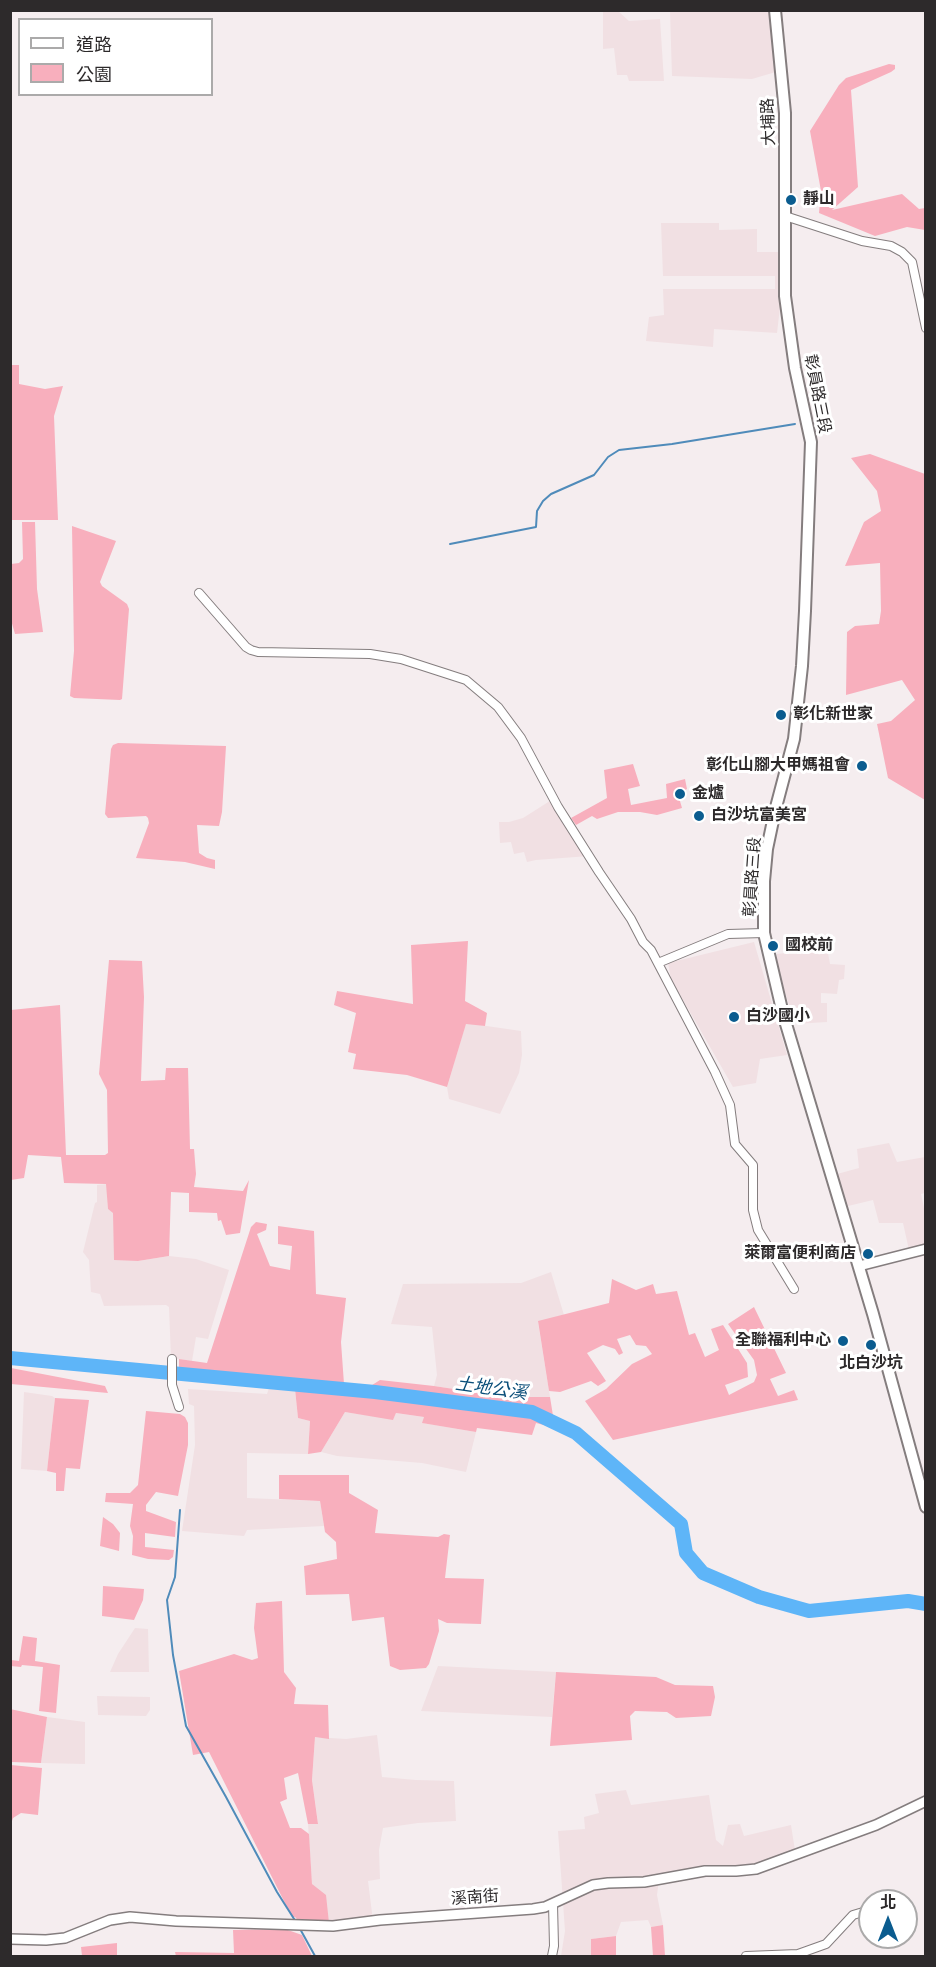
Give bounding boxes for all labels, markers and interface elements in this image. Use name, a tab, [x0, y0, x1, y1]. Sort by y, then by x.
legend	[18, 18, 213, 96]
text: 道路	[76, 35, 112, 55]
text: 公園	[76, 65, 112, 85]
street label: 大埔路	[759, 98, 779, 146]
place label: 靜山	[803, 190, 835, 210]
marker: 靜山	[784, 193, 798, 207]
street label: 彰員路三段	[800, 353, 834, 435]
place label: 彰化新世家	[793, 705, 873, 725]
marker: 彰化新世家	[774, 708, 788, 722]
place label: 彰化山腳大甲媽祖會	[706, 756, 850, 776]
marker: 彰化山腳大甲媽祖會	[855, 759, 869, 773]
place label: 金爐	[692, 784, 724, 804]
marker: 金爐	[673, 787, 687, 801]
place label: 白沙坑富美宮	[711, 806, 807, 826]
marker: 白沙坑富美宮	[692, 809, 706, 823]
street label: 彰員路三段	[741, 836, 765, 918]
place label: 國校前	[785, 936, 833, 956]
marker: 國校前	[766, 939, 780, 953]
place label: 白沙國小	[746, 1007, 810, 1027]
marker: 白沙國小	[727, 1010, 741, 1024]
place label: 萊爾富便利商店	[744, 1244, 856, 1264]
marker: 萊爾富便利商店	[861, 1247, 875, 1261]
place label: 全聯福利中心	[735, 1331, 831, 1351]
marker: 全聯福利中心	[836, 1334, 850, 1348]
marker: 北白沙坑	[864, 1338, 878, 1352]
place label: 北白沙坑	[839, 1354, 903, 1374]
water label: 土地公溪	[454, 1373, 528, 1405]
street label: 溪南街	[450, 1887, 500, 1909]
north arrow	[858, 1889, 918, 1949]
text: 北	[880, 1894, 896, 1911]

